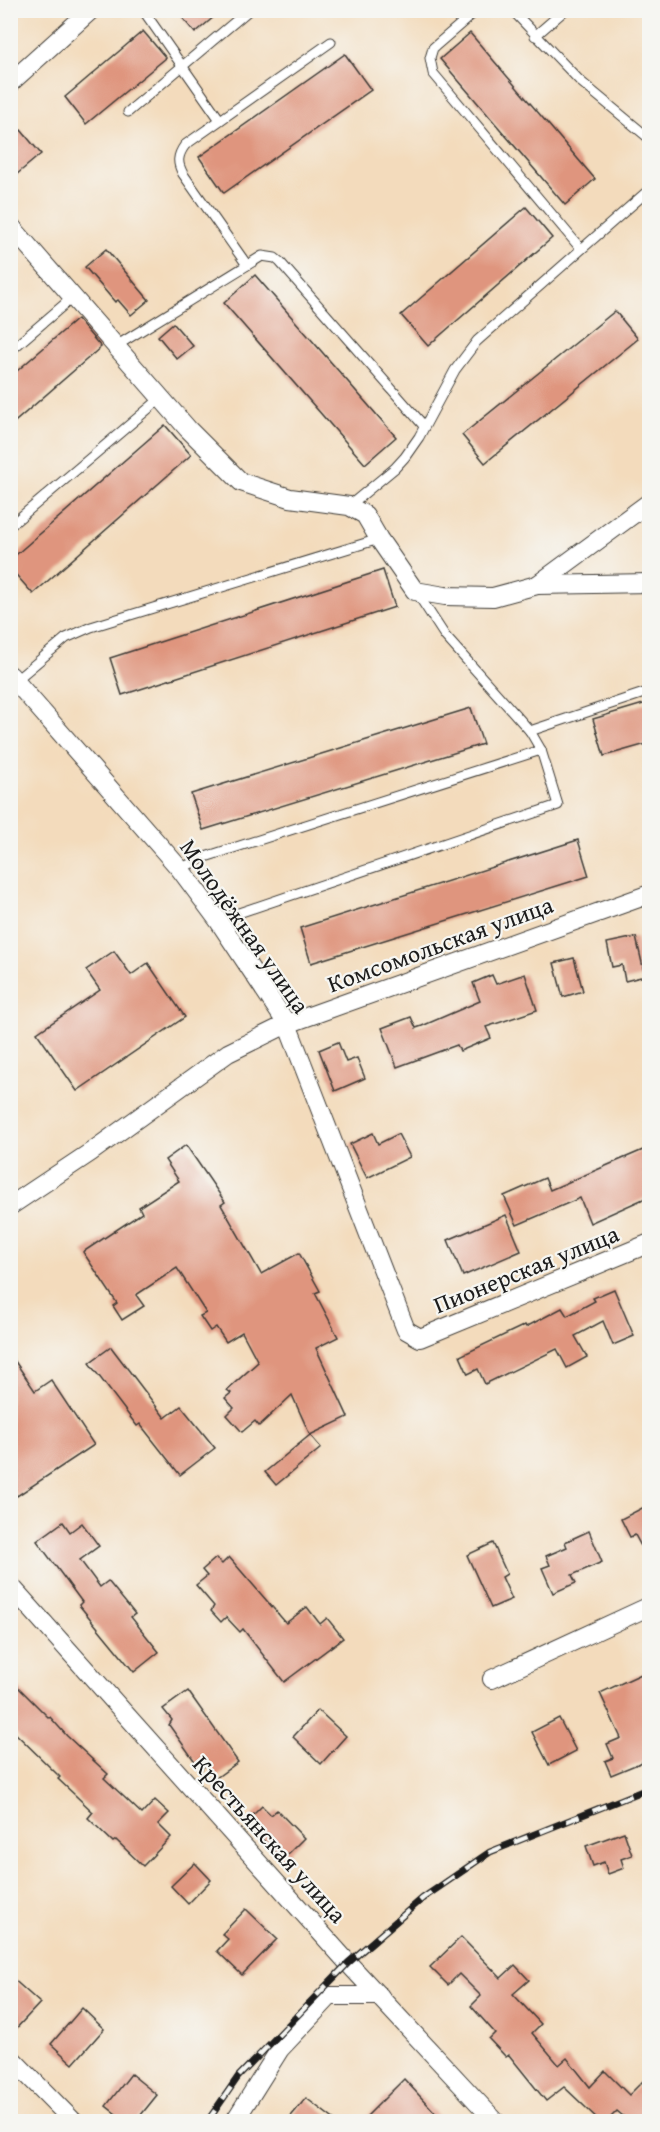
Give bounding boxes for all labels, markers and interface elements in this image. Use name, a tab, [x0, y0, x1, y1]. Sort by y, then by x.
street label: Молодёжная улица	[172, 832, 319, 1021]
street label: Комсомольская улица	[322, 887, 558, 1001]
street label: Пионерская улица	[428, 1216, 624, 1322]
street label: Крестьянская улица	[185, 1747, 355, 1931]

